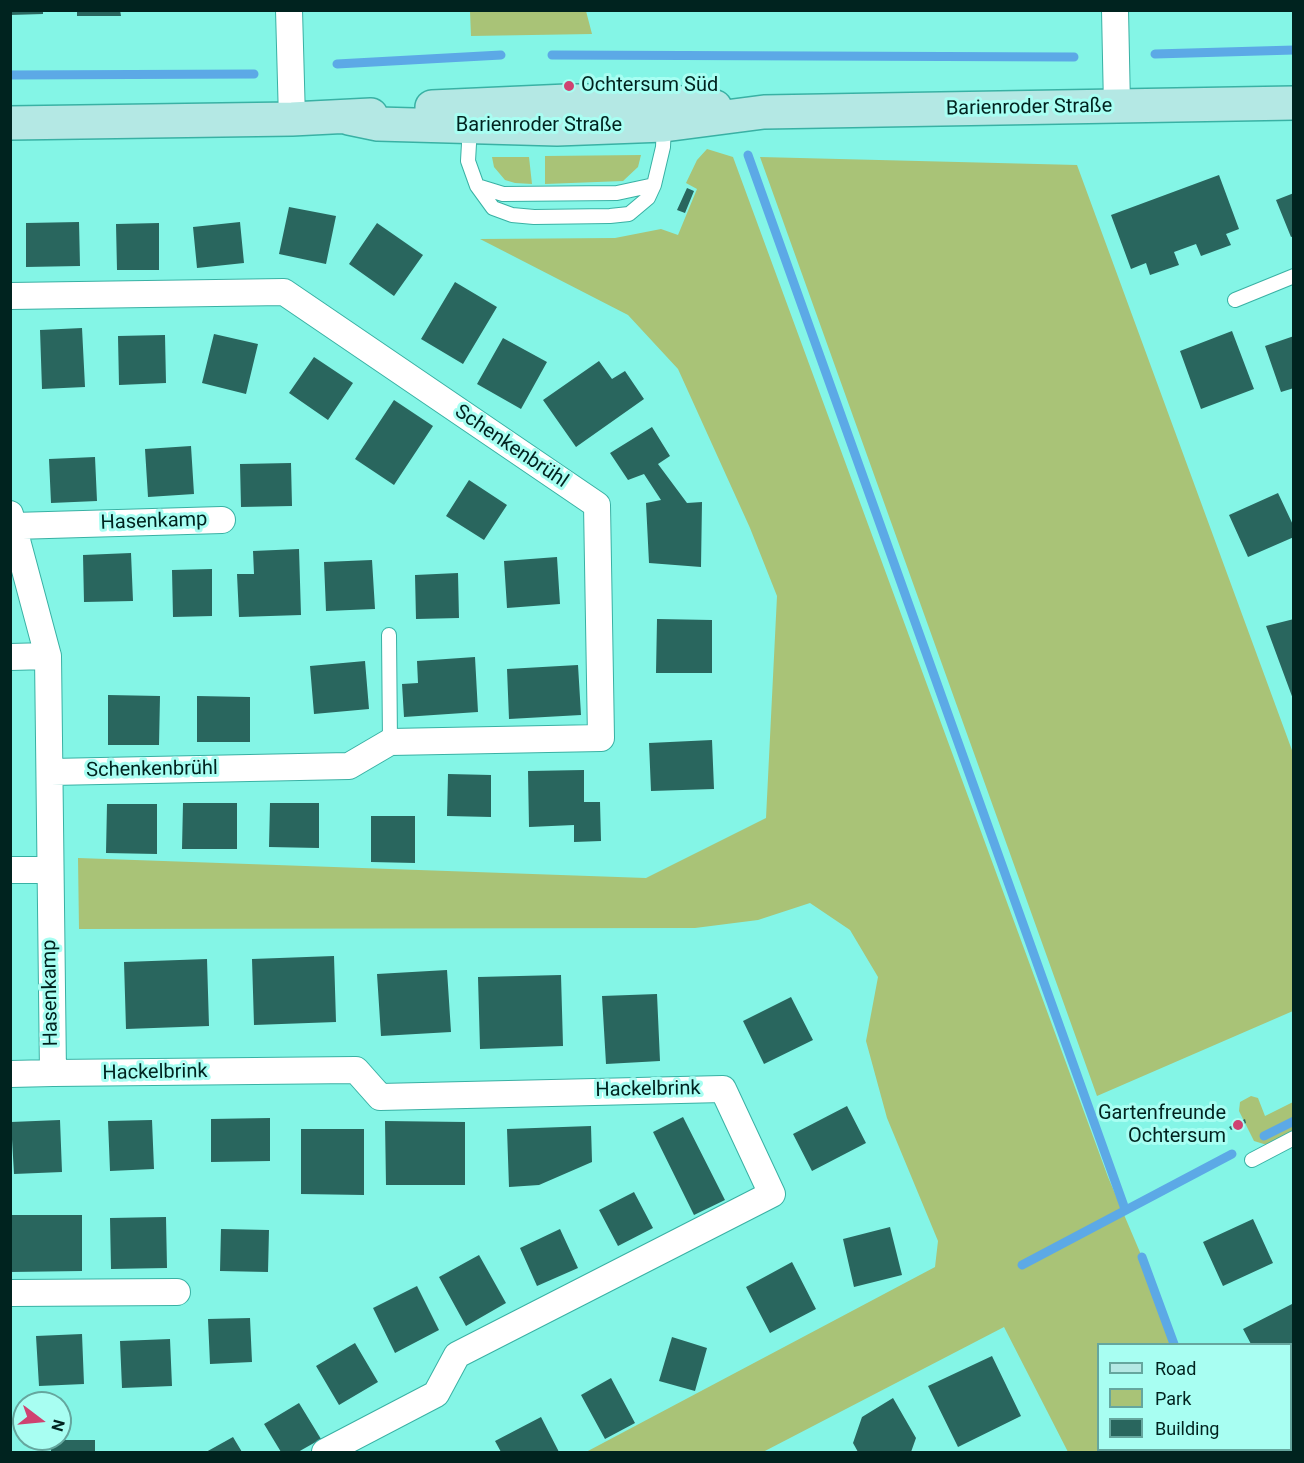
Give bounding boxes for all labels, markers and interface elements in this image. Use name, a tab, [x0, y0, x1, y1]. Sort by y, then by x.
place label: Ochtersum Süd	[581, 74, 718, 98]
marker: Ochtersum Süd	[562, 79, 576, 93]
street label: Barienroder Straße	[946, 95, 1112, 121]
street label: Barienroder Straße	[456, 114, 622, 138]
street label: Schenkenbrühl	[450, 400, 572, 494]
street label: Hasenkamp	[100, 508, 208, 536]
street label: Schenkenbrühl	[86, 757, 218, 783]
street label: Hasenkamp	[38, 939, 64, 1047]
street label: Hackelbrink	[102, 1060, 208, 1086]
street label: Hackelbrink	[595, 1077, 701, 1103]
place label: Gartenfreunde Ochtersum	[1098, 1102, 1226, 1149]
marker: Gartenfreunde Ochtersum	[1231, 1118, 1245, 1132]
legend	[1097, 1343, 1292, 1451]
text: Road	[1155, 1358, 1196, 1379]
text: Park	[1155, 1388, 1191, 1409]
north arrow	[12, 1391, 72, 1451]
text: N	[47, 1417, 69, 1434]
text: Building	[1155, 1418, 1219, 1439]

